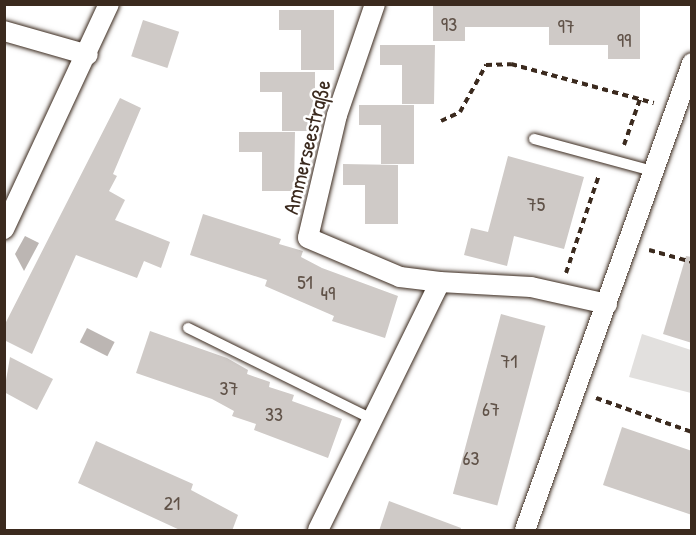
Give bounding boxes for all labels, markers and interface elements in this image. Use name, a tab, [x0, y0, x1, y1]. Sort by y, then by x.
house number: 93	[441, 11, 457, 35]
house number: 97	[557, 13, 575, 37]
house number: 99	[617, 27, 631, 51]
street label: Ammerseestraße	[278, 77, 336, 217]
house number: 75	[527, 191, 545, 215]
house number: 51	[297, 269, 313, 293]
house number: 49	[321, 280, 335, 304]
house number: 71	[500, 348, 518, 372]
house number: 37	[220, 375, 238, 399]
house number: 67	[482, 396, 500, 420]
house number: 33	[265, 401, 283, 425]
house number: 63	[463, 445, 479, 469]
house number: 21	[164, 490, 180, 514]

